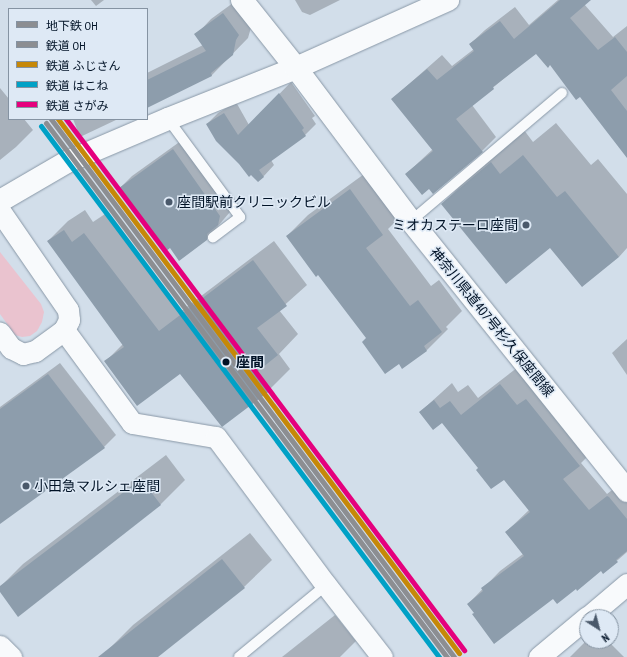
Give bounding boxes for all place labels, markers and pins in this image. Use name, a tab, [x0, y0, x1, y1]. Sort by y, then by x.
place label: 座間駅前クリニックビル	[177, 194, 331, 210]
marker: 座間駅前クリニックビル	[164, 197, 174, 207]
place label: ミオカステーロ座間	[392, 217, 518, 233]
marker: ミオカステーロ座間	[521, 220, 531, 230]
place label: 座間	[236, 354, 264, 370]
marker: 座間	[219, 355, 233, 369]
place label: 小田急マルシェ座間	[34, 478, 160, 494]
marker: 小田急マルシェ座間	[21, 481, 31, 491]

